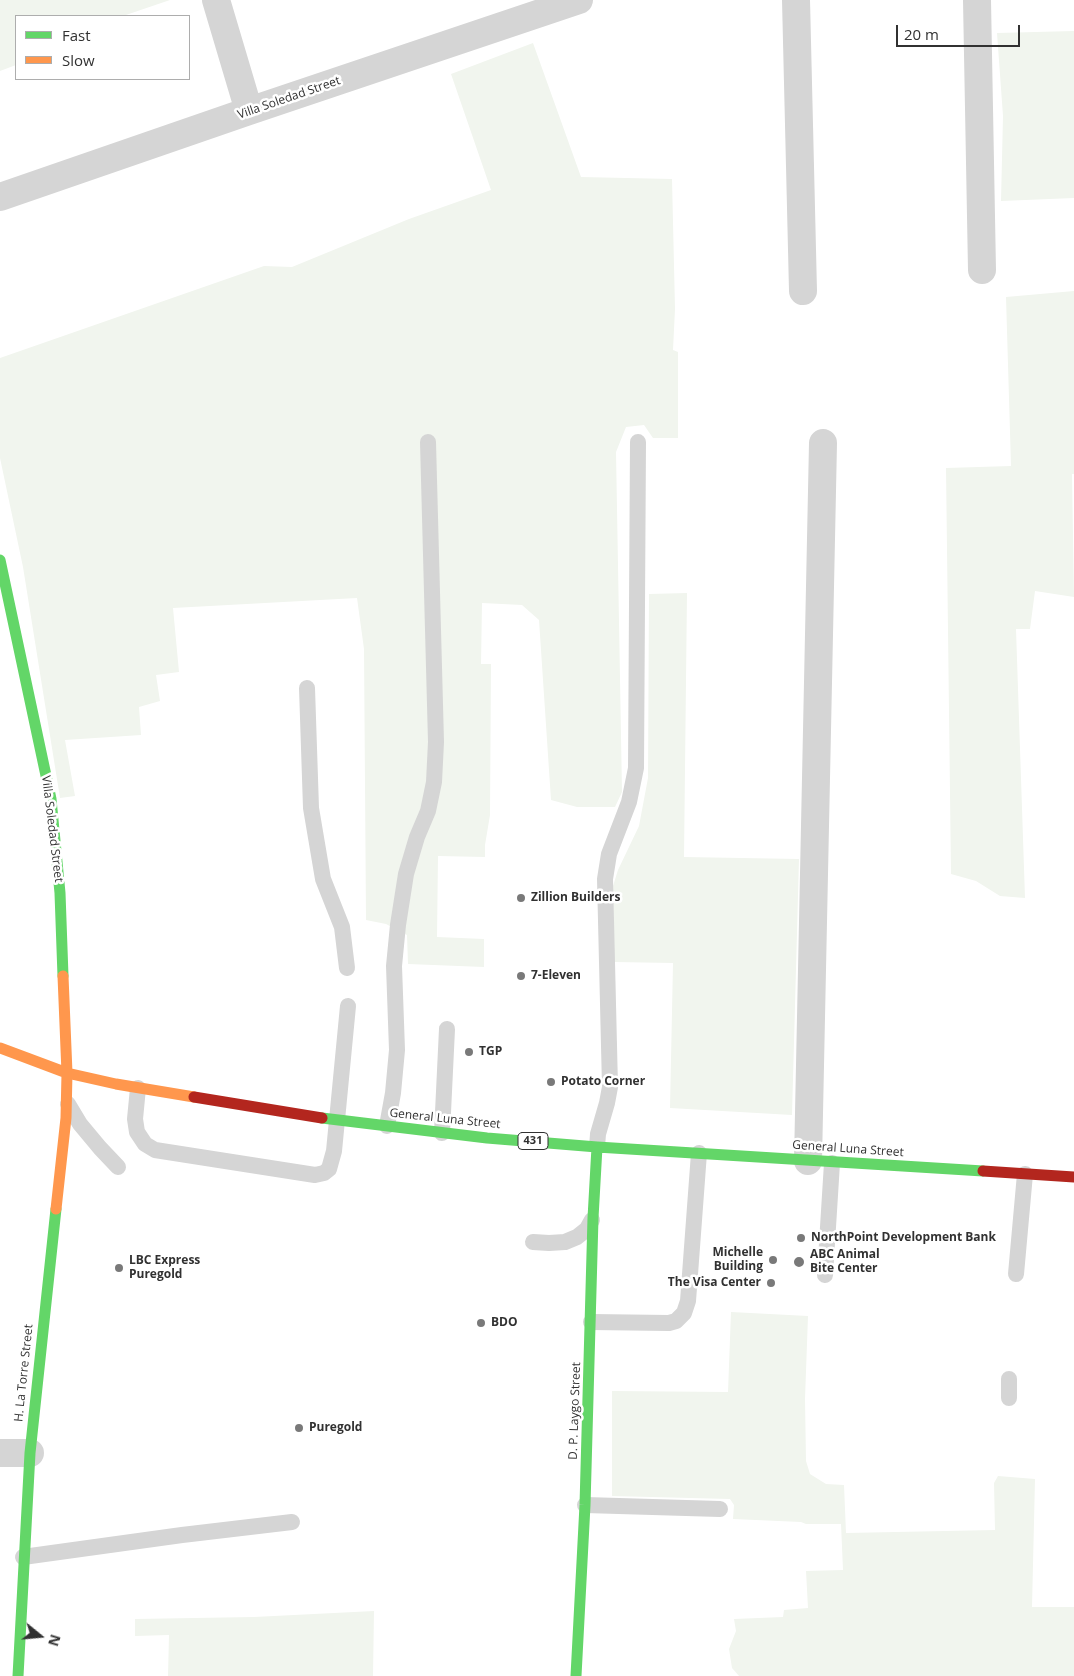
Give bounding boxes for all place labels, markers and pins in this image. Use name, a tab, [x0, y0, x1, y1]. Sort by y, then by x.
place label: Zillion Builders	[531, 891, 620, 905]
marker: Zillion Builders	[515, 892, 527, 904]
place label: 7-Eleven	[531, 969, 581, 983]
marker: 7-Eleven	[515, 970, 527, 982]
place label: TGP	[479, 1045, 502, 1059]
marker: TGP	[463, 1046, 475, 1058]
place label: Potato Corner	[561, 1075, 645, 1089]
marker: Potato Corner	[545, 1076, 557, 1088]
place label: NorthPoint Development Bank	[811, 1231, 996, 1245]
marker: NorthPoint Development Bank	[795, 1232, 807, 1244]
place label: Michelle Building	[712, 1246, 763, 1274]
place label: ABC Animal Bite Center	[810, 1248, 880, 1276]
place label: LBC Express Puregold	[129, 1254, 200, 1282]
marker: Michelle Building	[767, 1254, 779, 1266]
marker: ABC Animal Bite Center	[792, 1255, 806, 1269]
marker: LBC Express Puregold	[113, 1262, 125, 1274]
place label: The Visa Center	[668, 1276, 761, 1290]
marker: The Visa Center	[765, 1277, 777, 1289]
place label: BDO	[491, 1316, 517, 1330]
marker: BDO	[475, 1317, 487, 1329]
place label: Puregold	[309, 1421, 362, 1435]
marker: Puregold	[293, 1422, 305, 1434]

